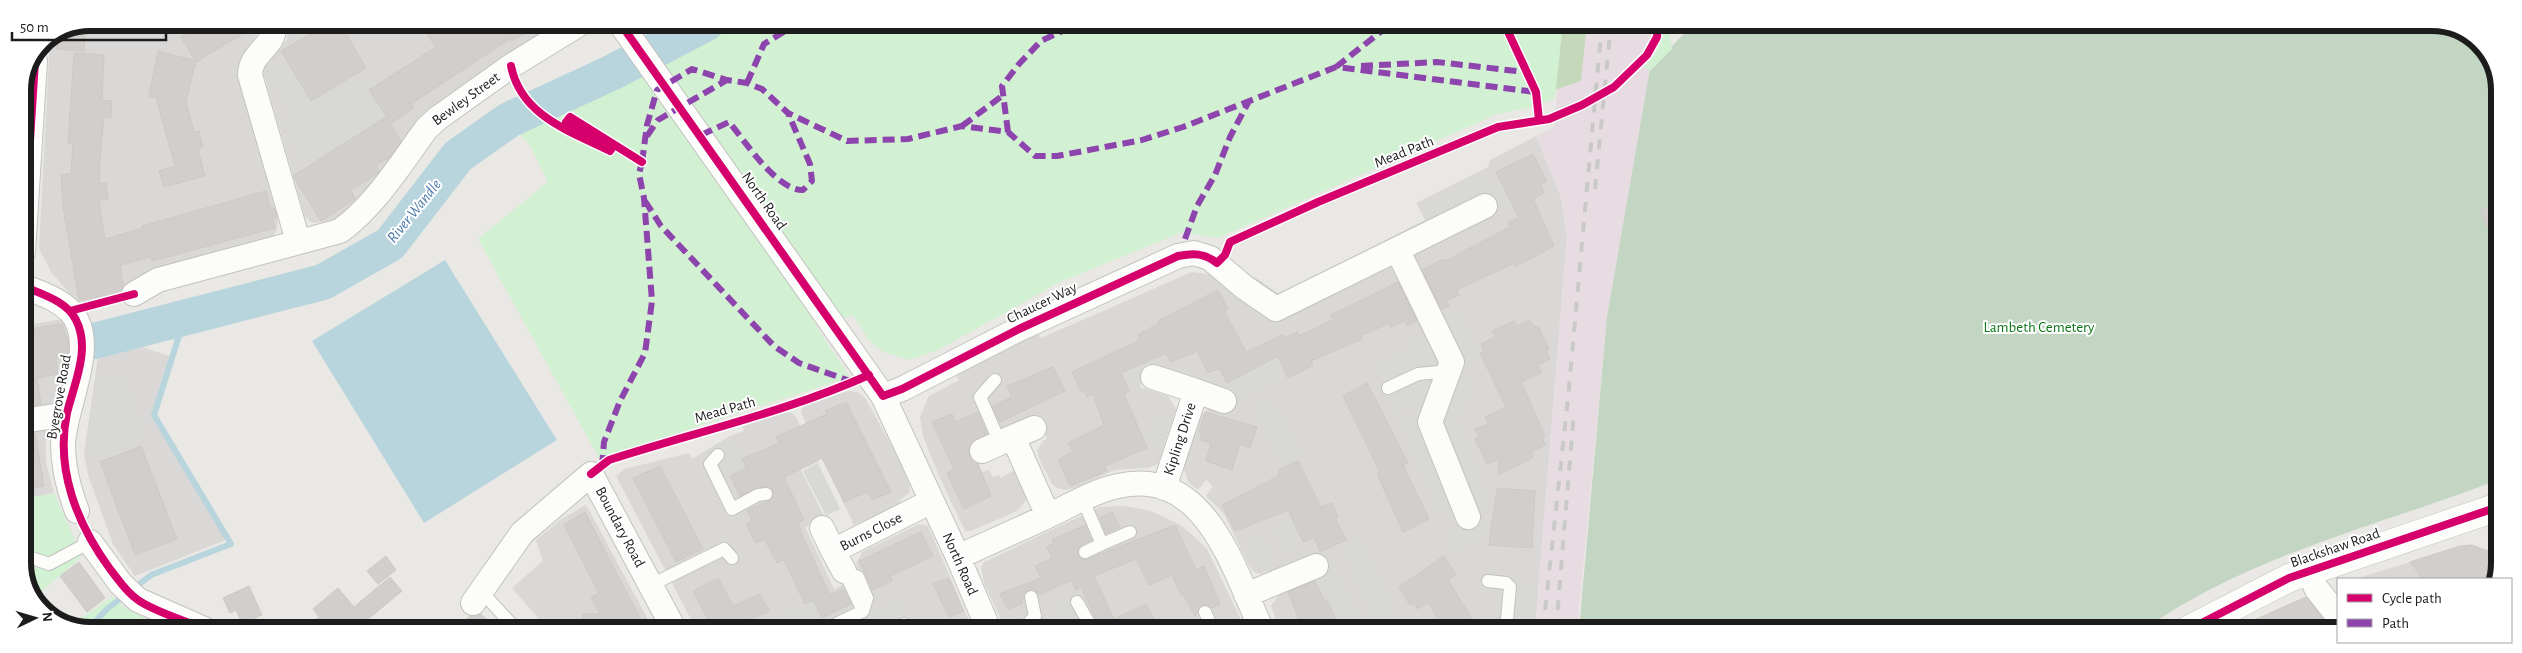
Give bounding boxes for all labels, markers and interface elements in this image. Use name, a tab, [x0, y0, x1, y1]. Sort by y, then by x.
scale bar	[12, 10, 166, 42]
text: 50 m	[20, 20, 49, 35]
street label: Bewley Street	[429, 69, 503, 129]
street label: Mead Path	[1372, 133, 1436, 171]
street label: North Road	[739, 169, 789, 233]
water label: River Wandle	[384, 176, 444, 246]
street label: Chaucer Way	[1005, 279, 1080, 326]
park label: Lambeth Cemetery	[1984, 320, 2095, 335]
street label: Byegrove Road	[44, 353, 74, 440]
street label: Mead Path	[693, 394, 757, 426]
street label: Kipling Drive	[1161, 401, 1199, 477]
street label: Boundary Road	[593, 484, 648, 570]
street label: Burns Close	[838, 510, 905, 554]
street label: Blackshaw Road	[2288, 526, 2382, 570]
street label: North Road	[940, 530, 981, 598]
legend	[2337, 578, 2512, 643]
text: Cycle path	[2382, 591, 2442, 606]
north arrow	[10, 593, 60, 643]
text: N	[40, 611, 54, 622]
text: Path	[2382, 616, 2409, 631]

